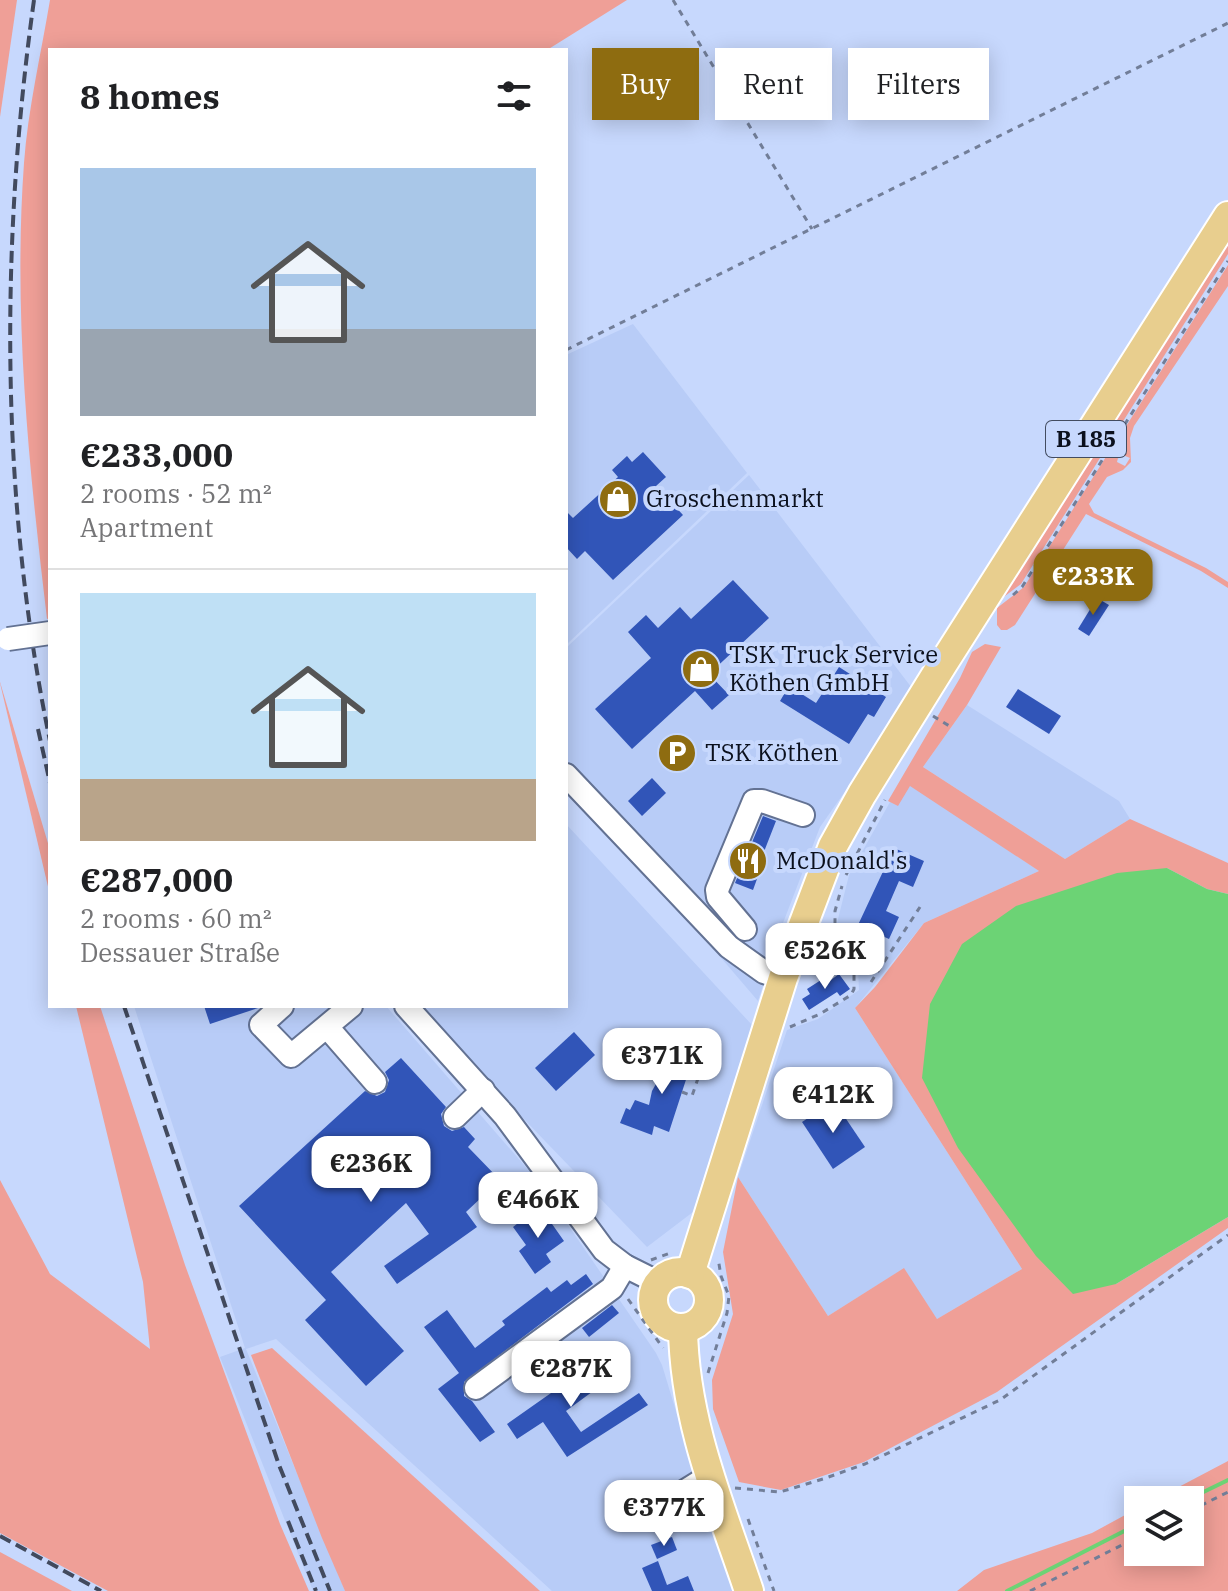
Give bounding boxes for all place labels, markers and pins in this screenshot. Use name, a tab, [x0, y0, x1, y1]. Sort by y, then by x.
shop icon: Groschenmarkt	[597, 478, 639, 520]
place label: Groschenmarkt	[646, 482, 824, 514]
pin: €233K	[1037, 549, 1149, 617]
place label: TSK Truck Service Köthen GmbH	[729, 638, 938, 698]
shop icon: TSK Truck Service Köthen GmbH	[680, 648, 722, 690]
parking icon: TSK Köthen	[656, 732, 698, 774]
place label: TSK Köthen	[705, 736, 839, 768]
restaurant icon: McDonald's	[727, 840, 769, 882]
place label: McDonald's	[776, 844, 908, 876]
pin: €526K	[769, 923, 881, 991]
pin: €371K	[606, 1028, 718, 1096]
pin: €412K	[777, 1067, 889, 1135]
pin: €236K	[315, 1136, 427, 1204]
pin: €466K	[482, 1172, 594, 1240]
pin: €287K	[515, 1341, 627, 1409]
pin: €377K	[608, 1480, 720, 1548]

